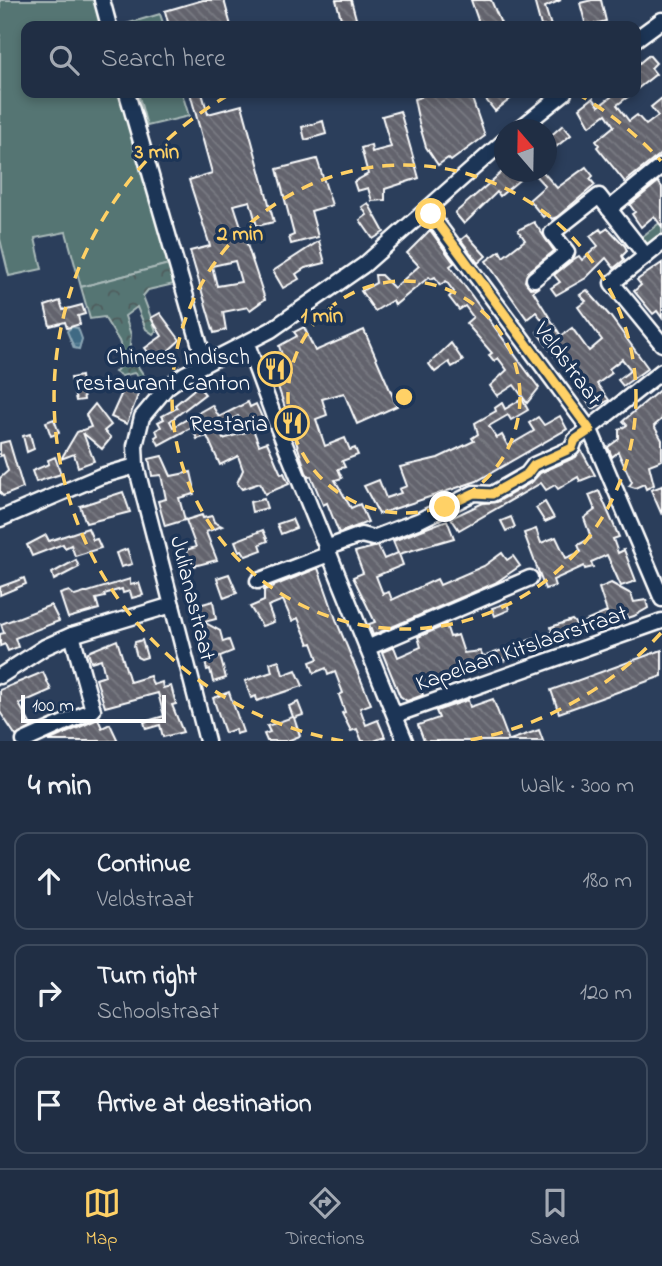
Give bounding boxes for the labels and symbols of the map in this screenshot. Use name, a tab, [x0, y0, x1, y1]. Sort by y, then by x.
north arrow	[494, 119, 557, 182]
text: 3 min	[134, 138, 179, 168]
route start	[415, 198, 446, 229]
text: 2 min	[216, 220, 263, 250]
text: 1 min	[301, 302, 343, 332]
street label: Veldstraat	[524, 315, 610, 413]
place label: Chinees Indisch restaurant Canton	[76, 342, 250, 401]
restaurant icon: Chinees Indisch restaurant Canton	[256, 350, 294, 388]
centre of rings	[392, 385, 416, 409]
restaurant icon: Restaria	[273, 404, 311, 442]
place label: Restaria	[189, 409, 268, 442]
route end	[429, 491, 460, 522]
street label: Julianastraat	[160, 533, 223, 665]
street label: Kapelaan Kitslaarstraat	[412, 598, 632, 701]
scale bar	[21, 692, 166, 724]

